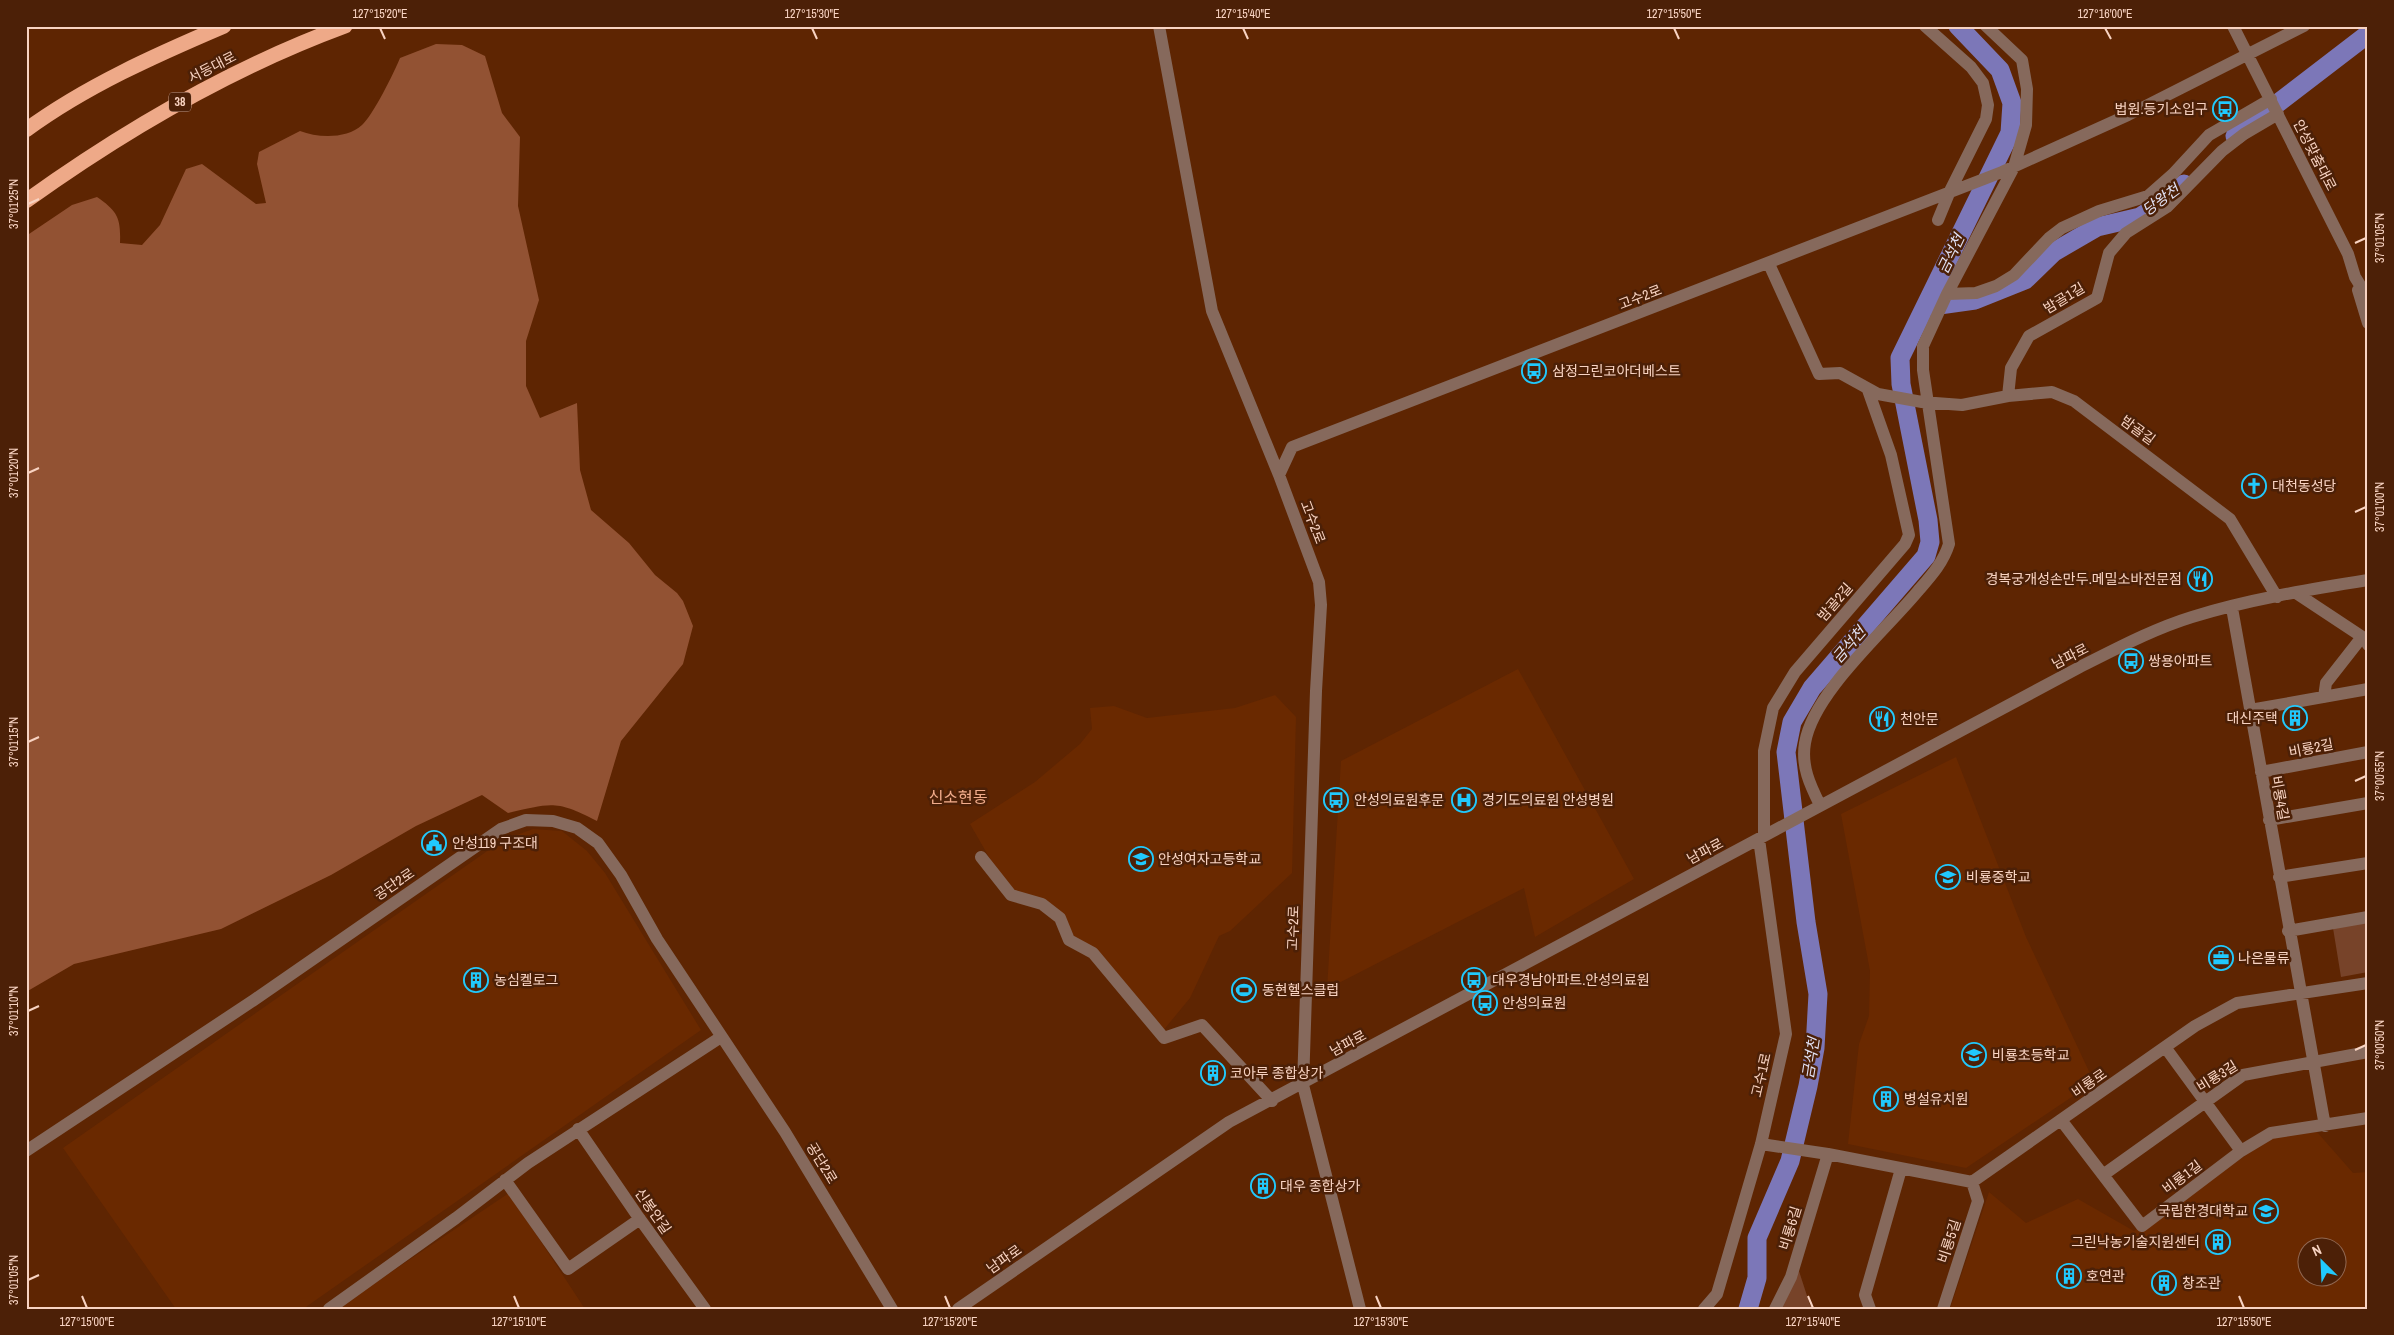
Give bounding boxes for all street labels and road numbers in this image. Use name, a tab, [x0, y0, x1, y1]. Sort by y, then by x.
street label: 서동대로	[185, 47, 239, 87]
road number: 38	[169, 92, 191, 111]
street label: 안성맞춤대로	[2289, 116, 2341, 194]
street label: 밤골1길	[2040, 279, 2088, 317]
street label: 고수2로	[1616, 280, 1664, 313]
street label: 밤골길	[2117, 411, 2159, 449]
street label: 고수2로	[1297, 498, 1330, 546]
street label: 밤골2길	[1813, 579, 1857, 625]
street label: 남파로	[2049, 639, 2091, 673]
street label: 비룡2길	[2287, 735, 2335, 761]
street label: 비룡4길	[2267, 774, 2293, 822]
street label: 남파로	[1684, 834, 1726, 868]
street label: 공단2로	[370, 864, 418, 904]
street label: 고수2로	[1283, 905, 1303, 951]
street label: 남파로	[1327, 1026, 1369, 1060]
street label: 고수1로	[1747, 1051, 1775, 1099]
street label: 비룡3길	[2193, 1056, 2241, 1096]
street label: 비룡로	[2068, 1064, 2110, 1101]
street label: 공단2로	[803, 1139, 841, 1187]
street label: 비룡1길	[2159, 1156, 2205, 1198]
street label: 신봉안길	[631, 1185, 675, 1237]
street label: 비룡6길	[1775, 1204, 1805, 1252]
street label: 비룡5길	[1933, 1217, 1965, 1265]
street label: 남파로	[983, 1240, 1025, 1277]

